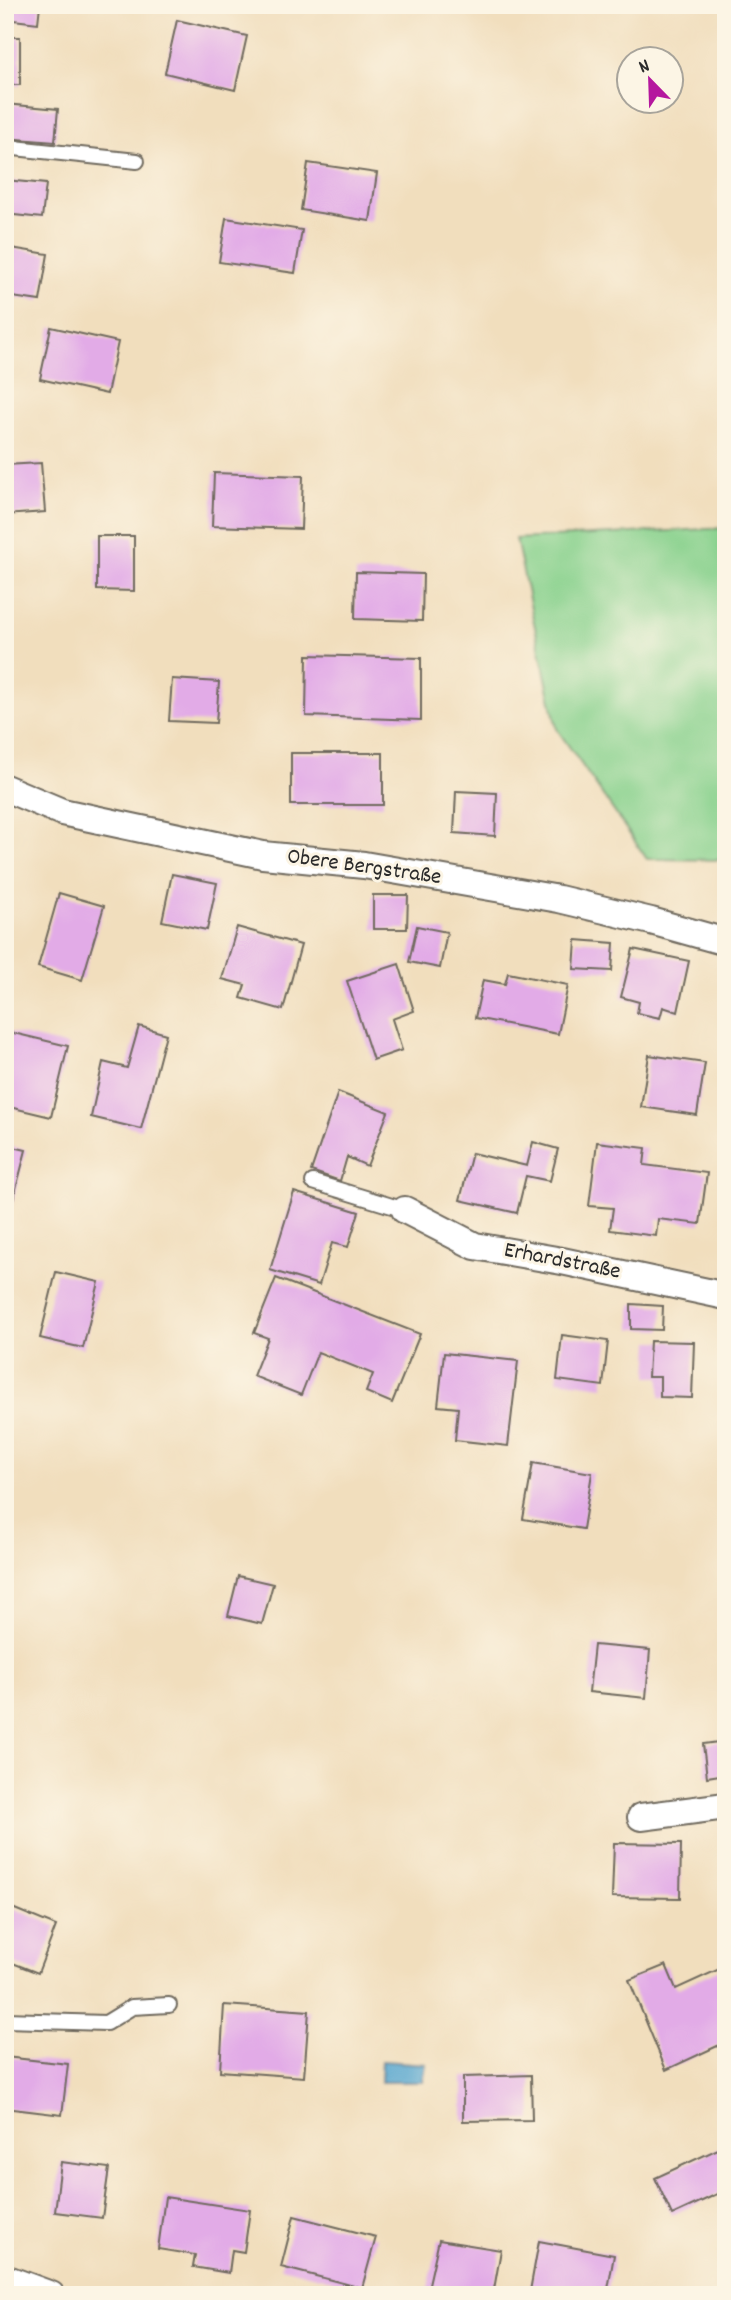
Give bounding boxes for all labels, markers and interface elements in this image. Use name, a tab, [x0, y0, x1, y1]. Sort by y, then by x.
north arrow	[616, 46, 686, 116]
text: N	[635, 53, 654, 82]
street label: Obere Bergstraße	[285, 841, 443, 895]
street label: Erhardstraße	[501, 1235, 623, 1289]

